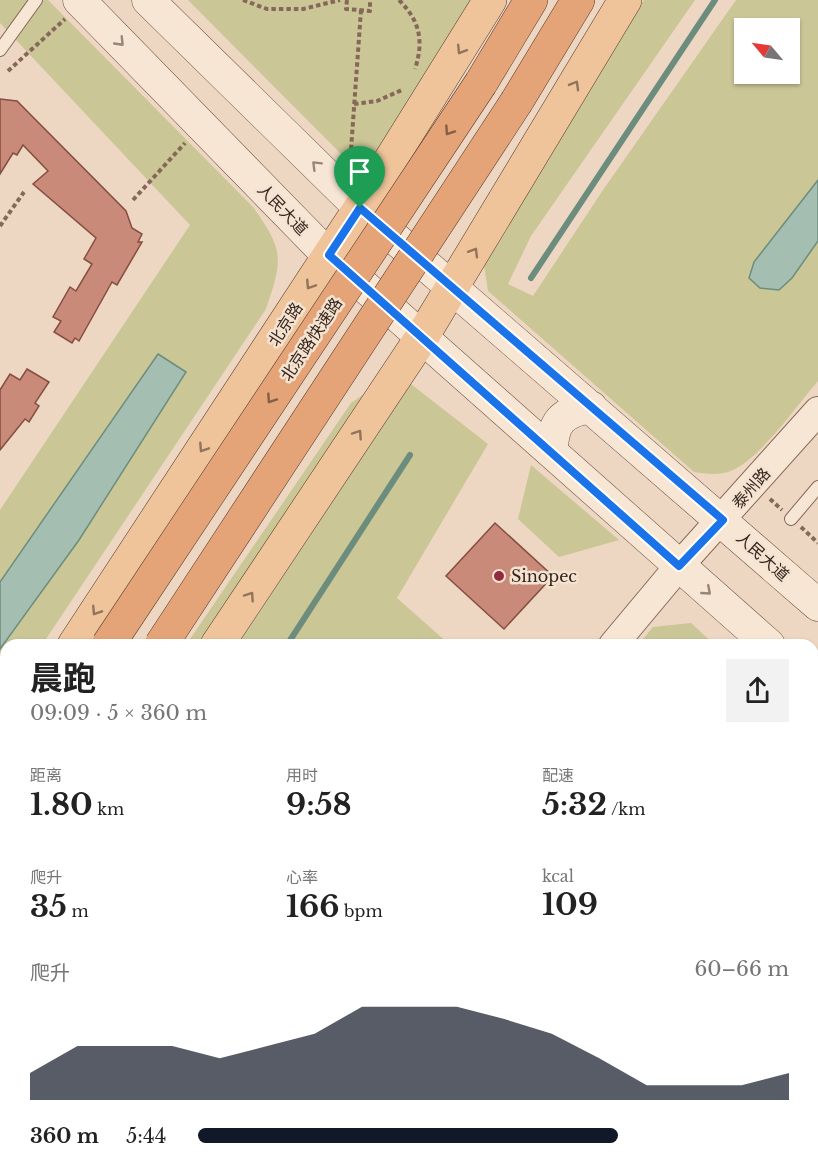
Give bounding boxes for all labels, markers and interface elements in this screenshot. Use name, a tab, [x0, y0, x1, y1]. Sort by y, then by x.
north arrow	[734, 18, 800, 84]
map controls	[734, 18, 800, 84]
one-way arrow	[112, 34, 123, 45]
one-way arrow	[456, 44, 468, 54]
one-way arrow	[568, 81, 579, 91]
one-way arrow	[445, 125, 456, 136]
pin	[334, 146, 385, 208]
icon: arrive	[343, 155, 376, 188]
one-way arrow	[312, 162, 323, 173]
street label: 人民大道	[254, 179, 312, 239]
one-way arrow	[466, 248, 478, 258]
one-way arrow	[306, 278, 317, 289]
street label: 北京路快速路	[276, 294, 346, 384]
street label: 北京路	[264, 298, 306, 350]
one-way arrow	[267, 393, 279, 403]
one-way arrow	[350, 430, 362, 440]
one-way arrow	[199, 441, 210, 452]
street label: 泰州路	[728, 463, 774, 513]
street label: 人民大道	[733, 527, 793, 585]
place label: Sinopec	[511, 566, 577, 586]
marker: Sinopec	[492, 569, 506, 583]
one-way arrow	[700, 584, 711, 595]
one-way arrow	[242, 592, 253, 603]
one-way arrow	[93, 605, 104, 616]
text: 晨跑	[30, 658, 96, 699]
button: share	[726, 659, 789, 722]
text: 09:09 · 5 × 360 m	[30, 701, 207, 725]
text: 距离	[30, 765, 62, 785]
text: 用时	[286, 765, 318, 785]
text: 配速	[542, 765, 574, 785]
text: 1.80	[30, 786, 93, 823]
text: 9:58	[286, 786, 352, 823]
text: 5:32	[542, 786, 607, 823]
text: km	[93, 799, 124, 819]
text: /km	[607, 799, 645, 819]
text: kcal	[542, 866, 574, 886]
text: 爬升	[30, 867, 62, 887]
text: 心率	[286, 867, 318, 887]
text: 109	[542, 886, 598, 923]
text: 35	[30, 888, 67, 925]
text: 166	[286, 888, 340, 925]
text: m	[67, 901, 89, 921]
text: bpm	[340, 901, 383, 921]
text: 60–66 m	[694, 957, 789, 981]
text: 爬升	[30, 961, 70, 985]
text: 360 m	[30, 1124, 99, 1148]
text: 5:44	[126, 1124, 166, 1148]

